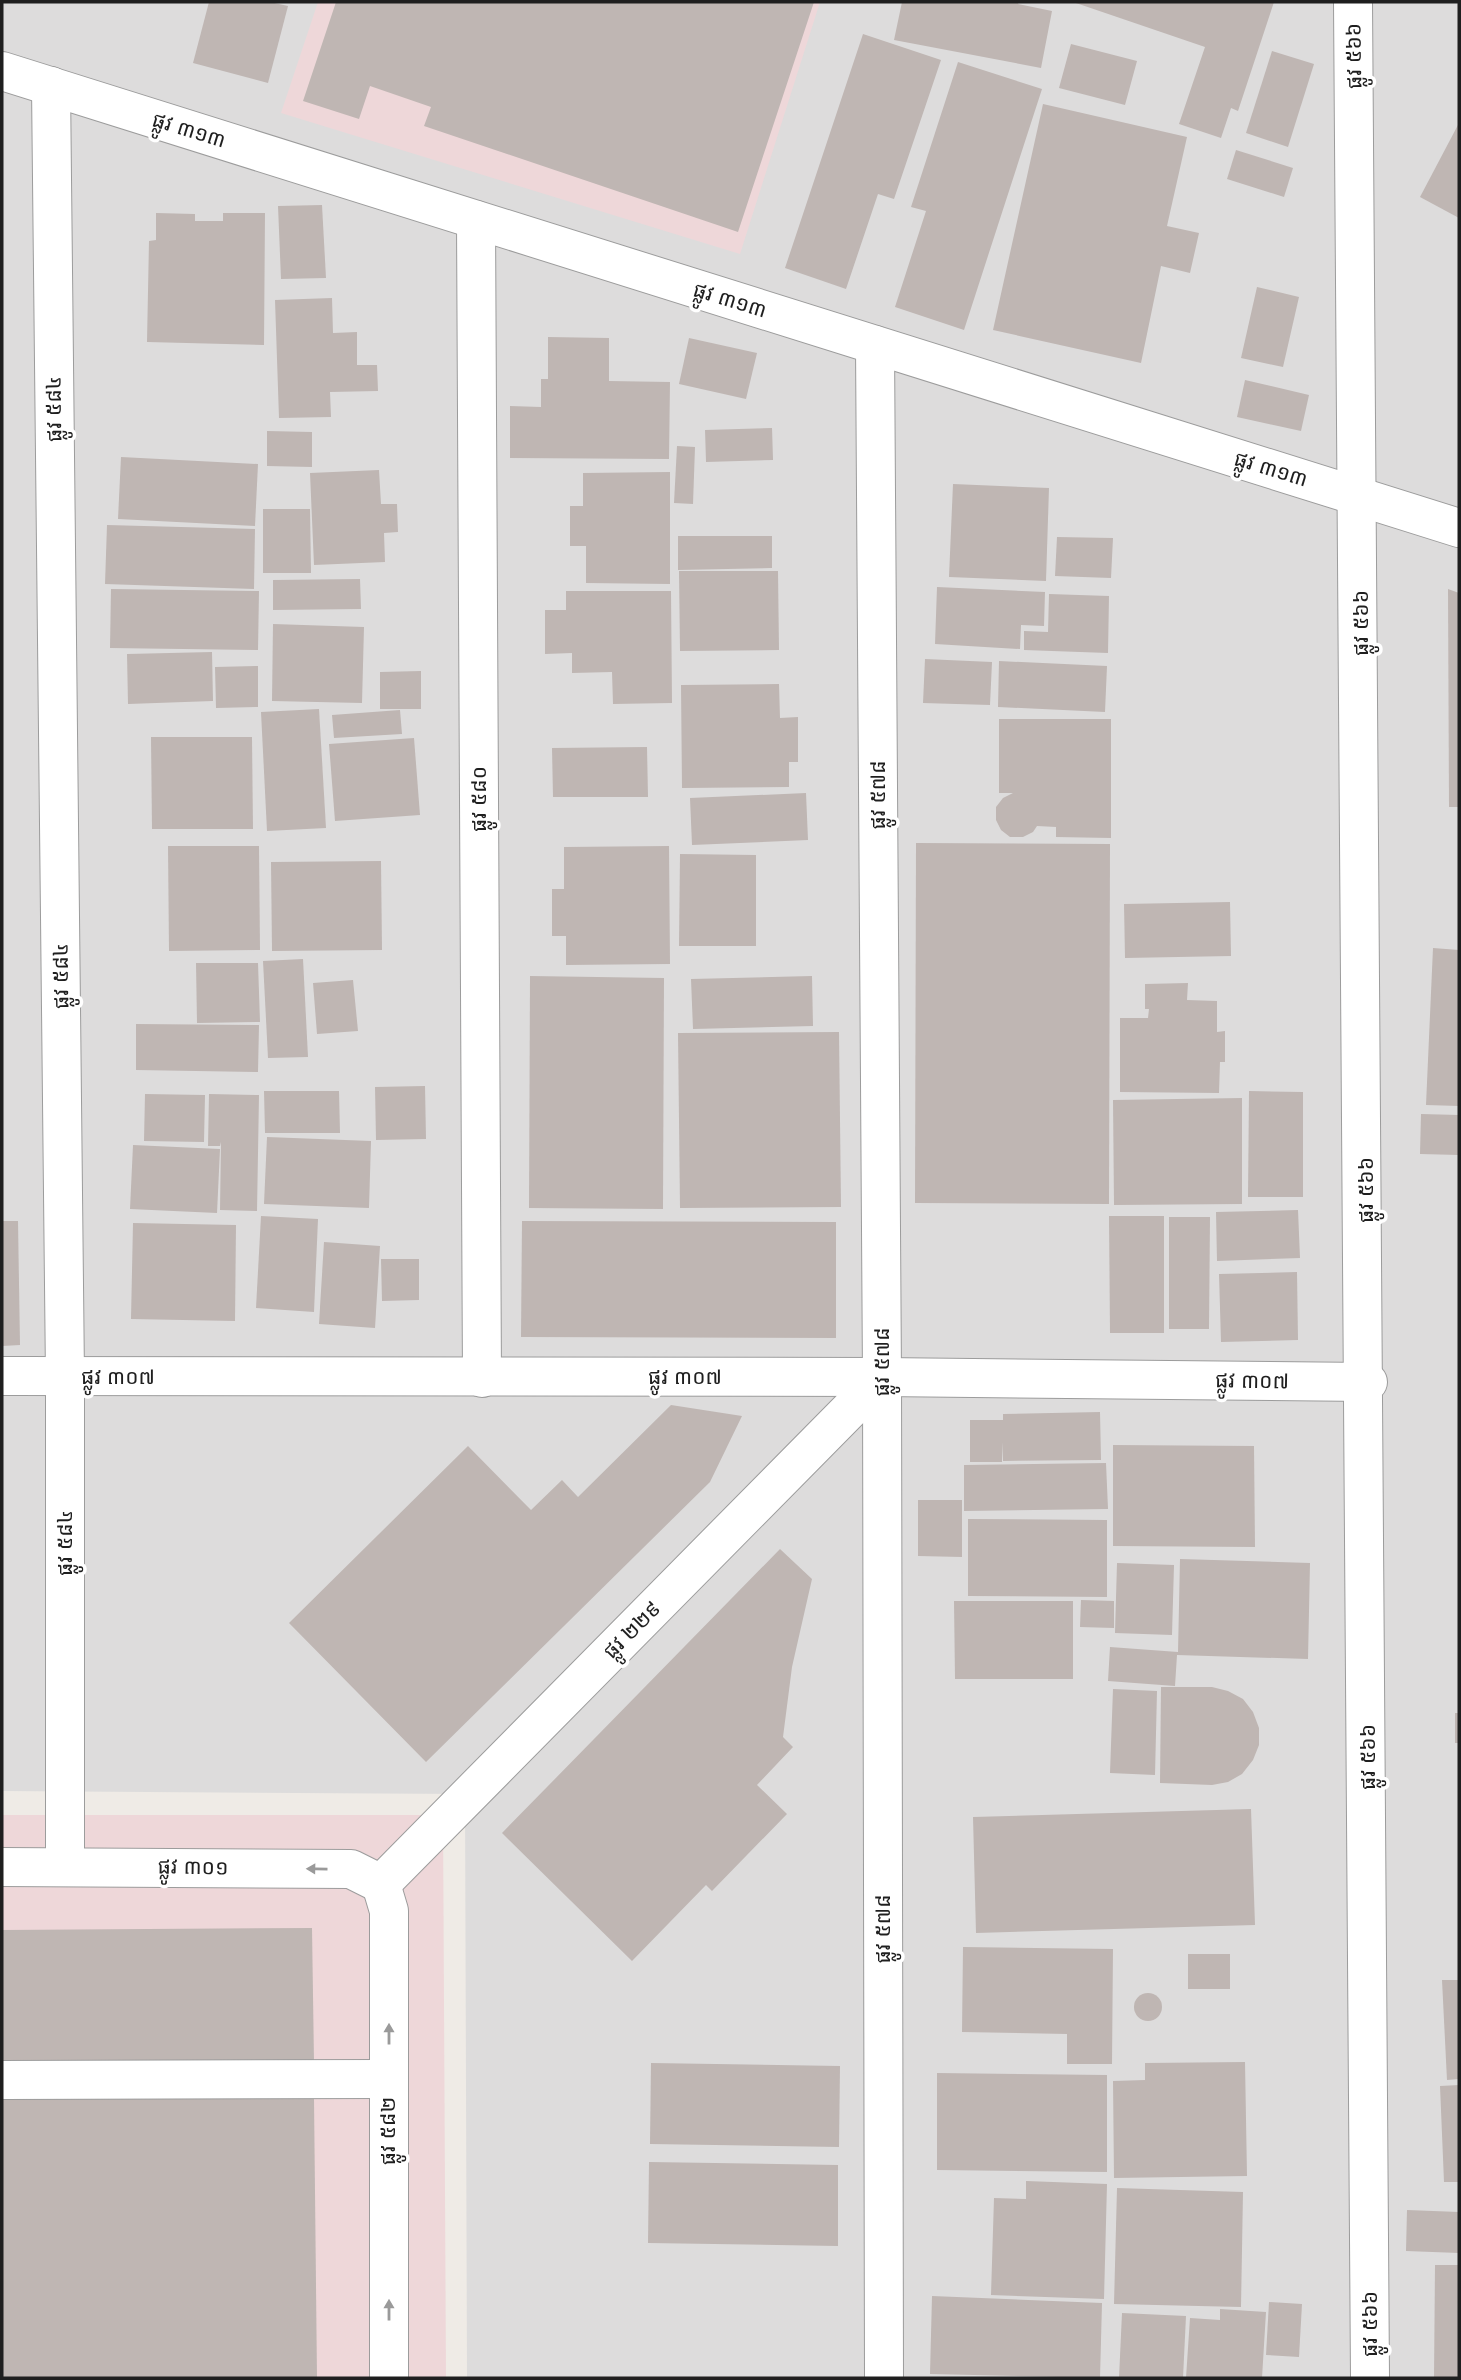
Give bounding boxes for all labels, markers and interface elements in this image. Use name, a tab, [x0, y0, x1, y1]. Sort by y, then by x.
street label: ផ្លូវ ៥៦៦	[1341, 23, 1374, 89]
street label: ផ្លូវ ៣១៣	[147, 107, 229, 159]
street label: ផ្លូវ ៣១៣	[688, 277, 770, 329]
street label: ផ្លូវ ៥៨៤	[41, 376, 74, 442]
street label: ផ្លូវ ៣១៣	[1229, 446, 1311, 498]
street label: ផ្លូវ ៥៦៦	[1349, 590, 1380, 656]
street label: ផ្លូវ ៥៧៨	[866, 760, 897, 830]
street label: ផ្លូវ ៥៨០	[467, 766, 498, 832]
street label: ផ្លូវ ៥៨៤	[48, 943, 81, 1009]
street label: ផ្លូវ ៥៦៦	[1354, 1157, 1385, 1223]
street label: ផ្លូវ ៥៧៨	[870, 1327, 901, 1397]
street label: ផ្លូវ ៣០៧	[81, 1365, 155, 1396]
street label: ផ្លូវ ៣០៧	[648, 1365, 722, 1396]
street label: ផ្លូវ ៣០៧	[1215, 1368, 1289, 1401]
street label: ផ្លូវ ៥៨៤	[53, 1510, 84, 1576]
street label: ផ្លូវ ២២៩	[598, 1596, 671, 1669]
street label: ផ្លូវ ៥៦៦	[1356, 1724, 1387, 1790]
street label: ផ្លូវ ៣០១	[157, 1854, 229, 1887]
one-way arrow	[305, 1863, 327, 1875]
street label: ផ្លូវ ៥៧៨	[871, 1894, 902, 1964]
one-way arrow	[383, 2022, 394, 2044]
street label: ផ្លូវ ៥៨២	[376, 2097, 407, 2165]
street label: ផ្លូវ ៥៦៦	[1358, 2291, 1389, 2357]
one-way arrow	[383, 2299, 395, 2321]

